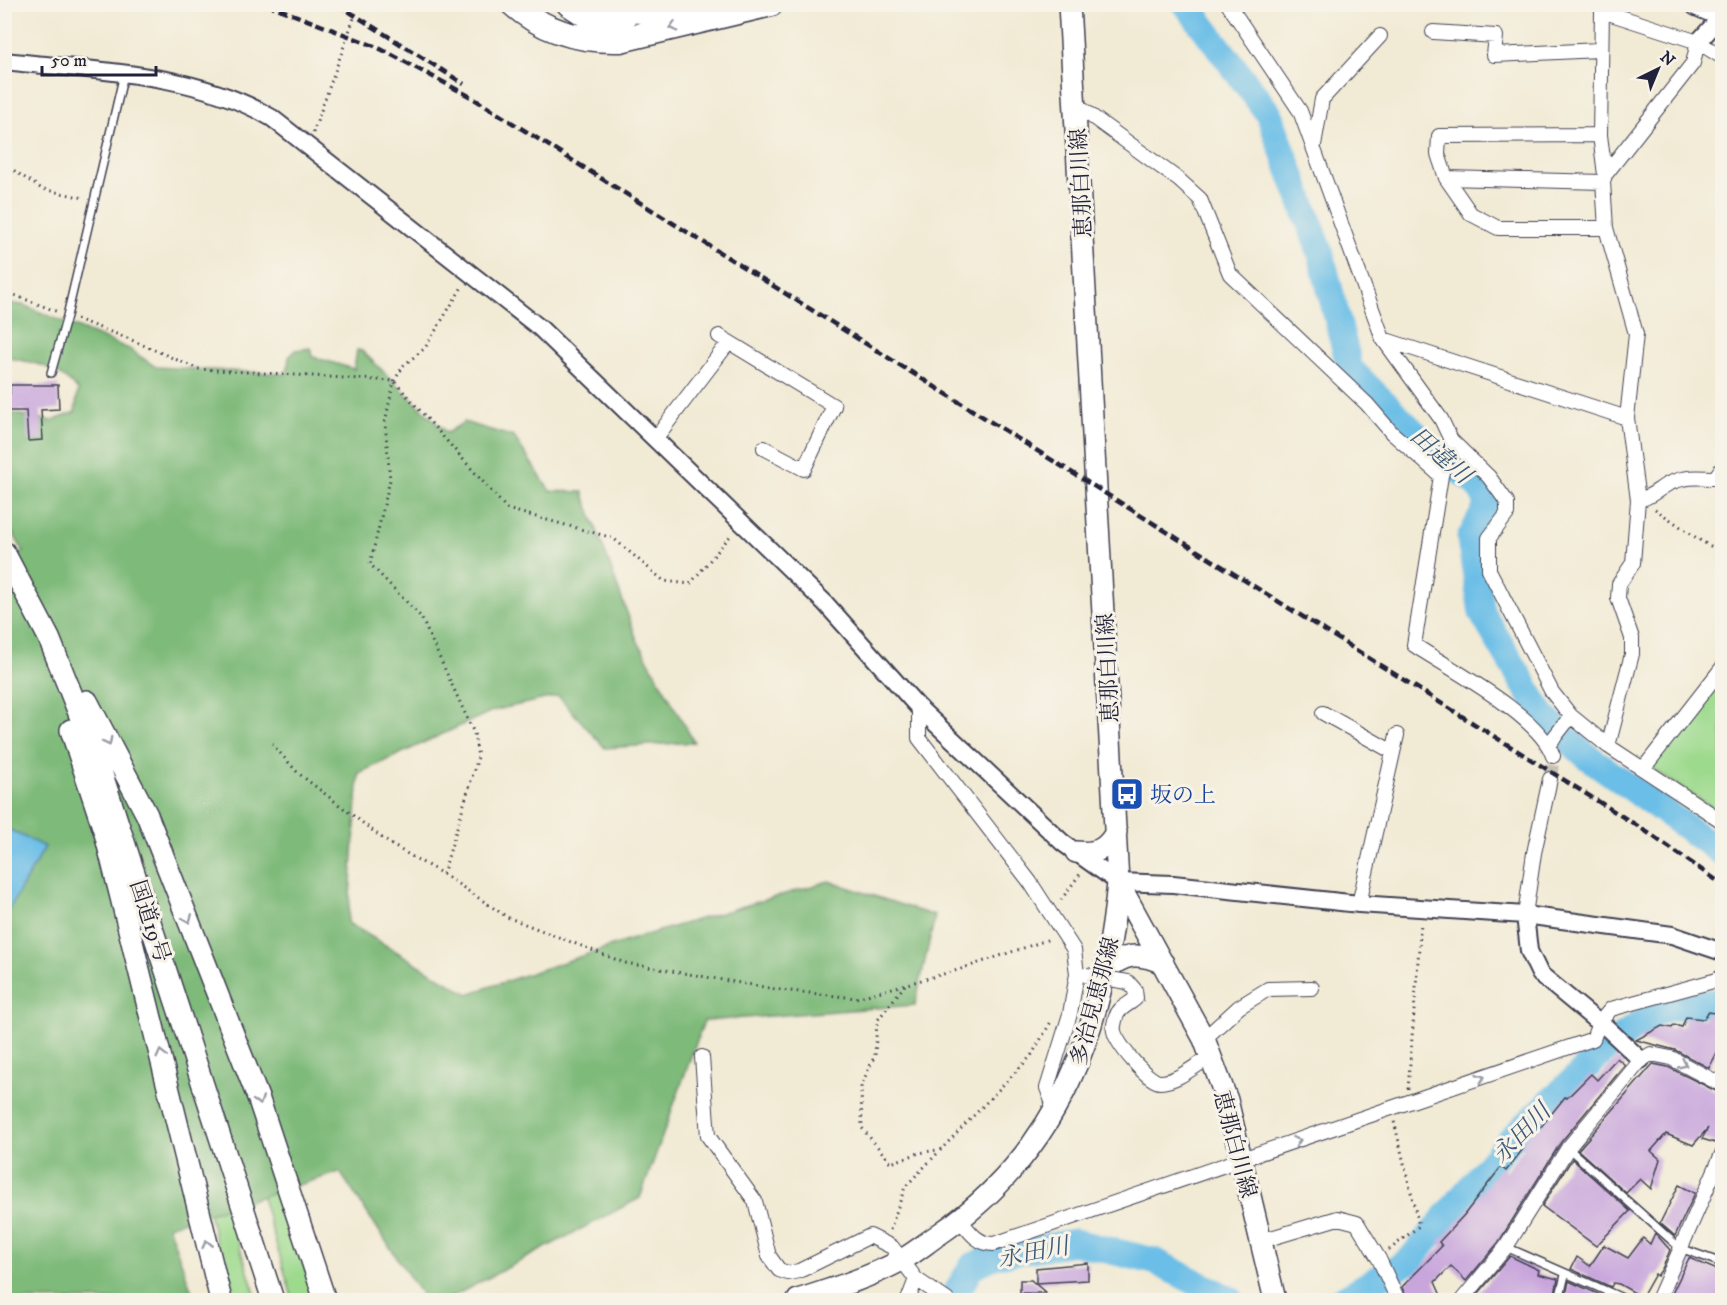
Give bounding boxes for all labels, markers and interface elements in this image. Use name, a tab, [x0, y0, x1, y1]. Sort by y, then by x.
one-way arrow	[668, 19, 678, 32]
scale bar	[42, 39, 156, 77]
north arrow	[1628, 39, 1688, 99]
text: N	[1656, 47, 1679, 71]
text: 50 m	[51, 50, 87, 72]
street label: 恵那白川線	[1065, 127, 1098, 239]
water label: 田違川	[1403, 421, 1480, 493]
street label: 恵那白川線	[1092, 612, 1125, 724]
one-way arrow	[101, 735, 112, 746]
bus stop icon: 坂の上	[1109, 776, 1145, 812]
place label: 坂の上	[1150, 782, 1216, 809]
street label: 国道19号	[124, 877, 176, 966]
one-way arrow	[181, 913, 193, 924]
street label: 多治見恵那線	[1065, 934, 1126, 1069]
one-way arrow	[155, 1049, 168, 1059]
one-way arrow	[1676, 1056, 1687, 1068]
one-way arrow	[1476, 1072, 1486, 1085]
street label: 恵那白川線	[1207, 1088, 1262, 1201]
one-way arrow	[251, 1095, 264, 1106]
water label: 永田川	[1486, 1095, 1560, 1170]
one-way arrow	[1291, 1135, 1302, 1148]
water label: 永田川	[995, 1231, 1074, 1275]
one-way arrow	[202, 1239, 215, 1249]

